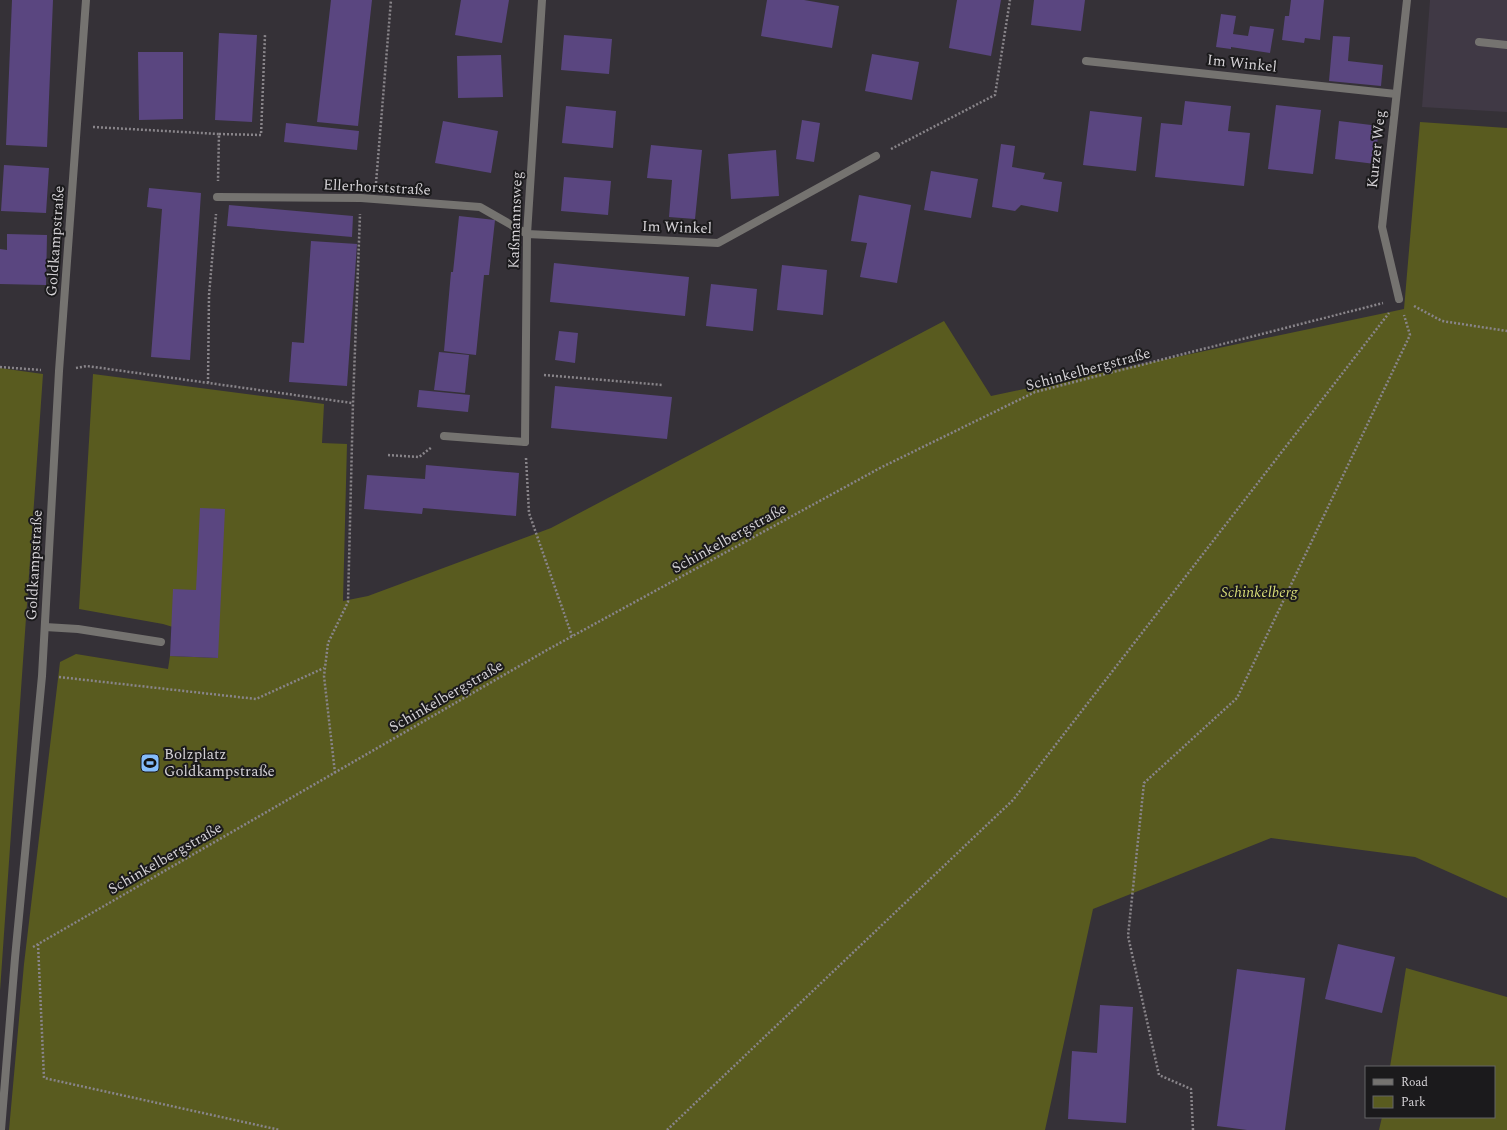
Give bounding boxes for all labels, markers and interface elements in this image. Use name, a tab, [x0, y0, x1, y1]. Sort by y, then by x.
street label: Im Winkel	[1206, 48, 1278, 79]
street label: Kurzer Weg	[1361, 109, 1392, 189]
street label: Kaßmannsweg	[502, 171, 529, 269]
street label: Ellerhorststraße	[323, 173, 431, 202]
street label: Goldkampstraße	[40, 185, 71, 297]
street label: Im Winkel	[641, 215, 712, 240]
street label: Schinkelbergstraße	[1023, 342, 1153, 397]
street label: Schinkelbergstraße	[667, 497, 791, 580]
street label: Goldkampstraße	[20, 509, 49, 621]
park label: Schinkelberg	[1221, 581, 1299, 604]
street label: Schinkelbergstraße	[385, 654, 508, 739]
place label: Bolzplatz Goldkampstraße	[164, 743, 275, 783]
sports icon: Bolzplatz Goldkampstraße	[139, 752, 161, 774]
street label: Schinkelbergstraße	[104, 816, 227, 901]
legend	[1365, 1066, 1495, 1118]
text: Road	[1401, 1073, 1428, 1092]
text: Park	[1401, 1093, 1426, 1112]

